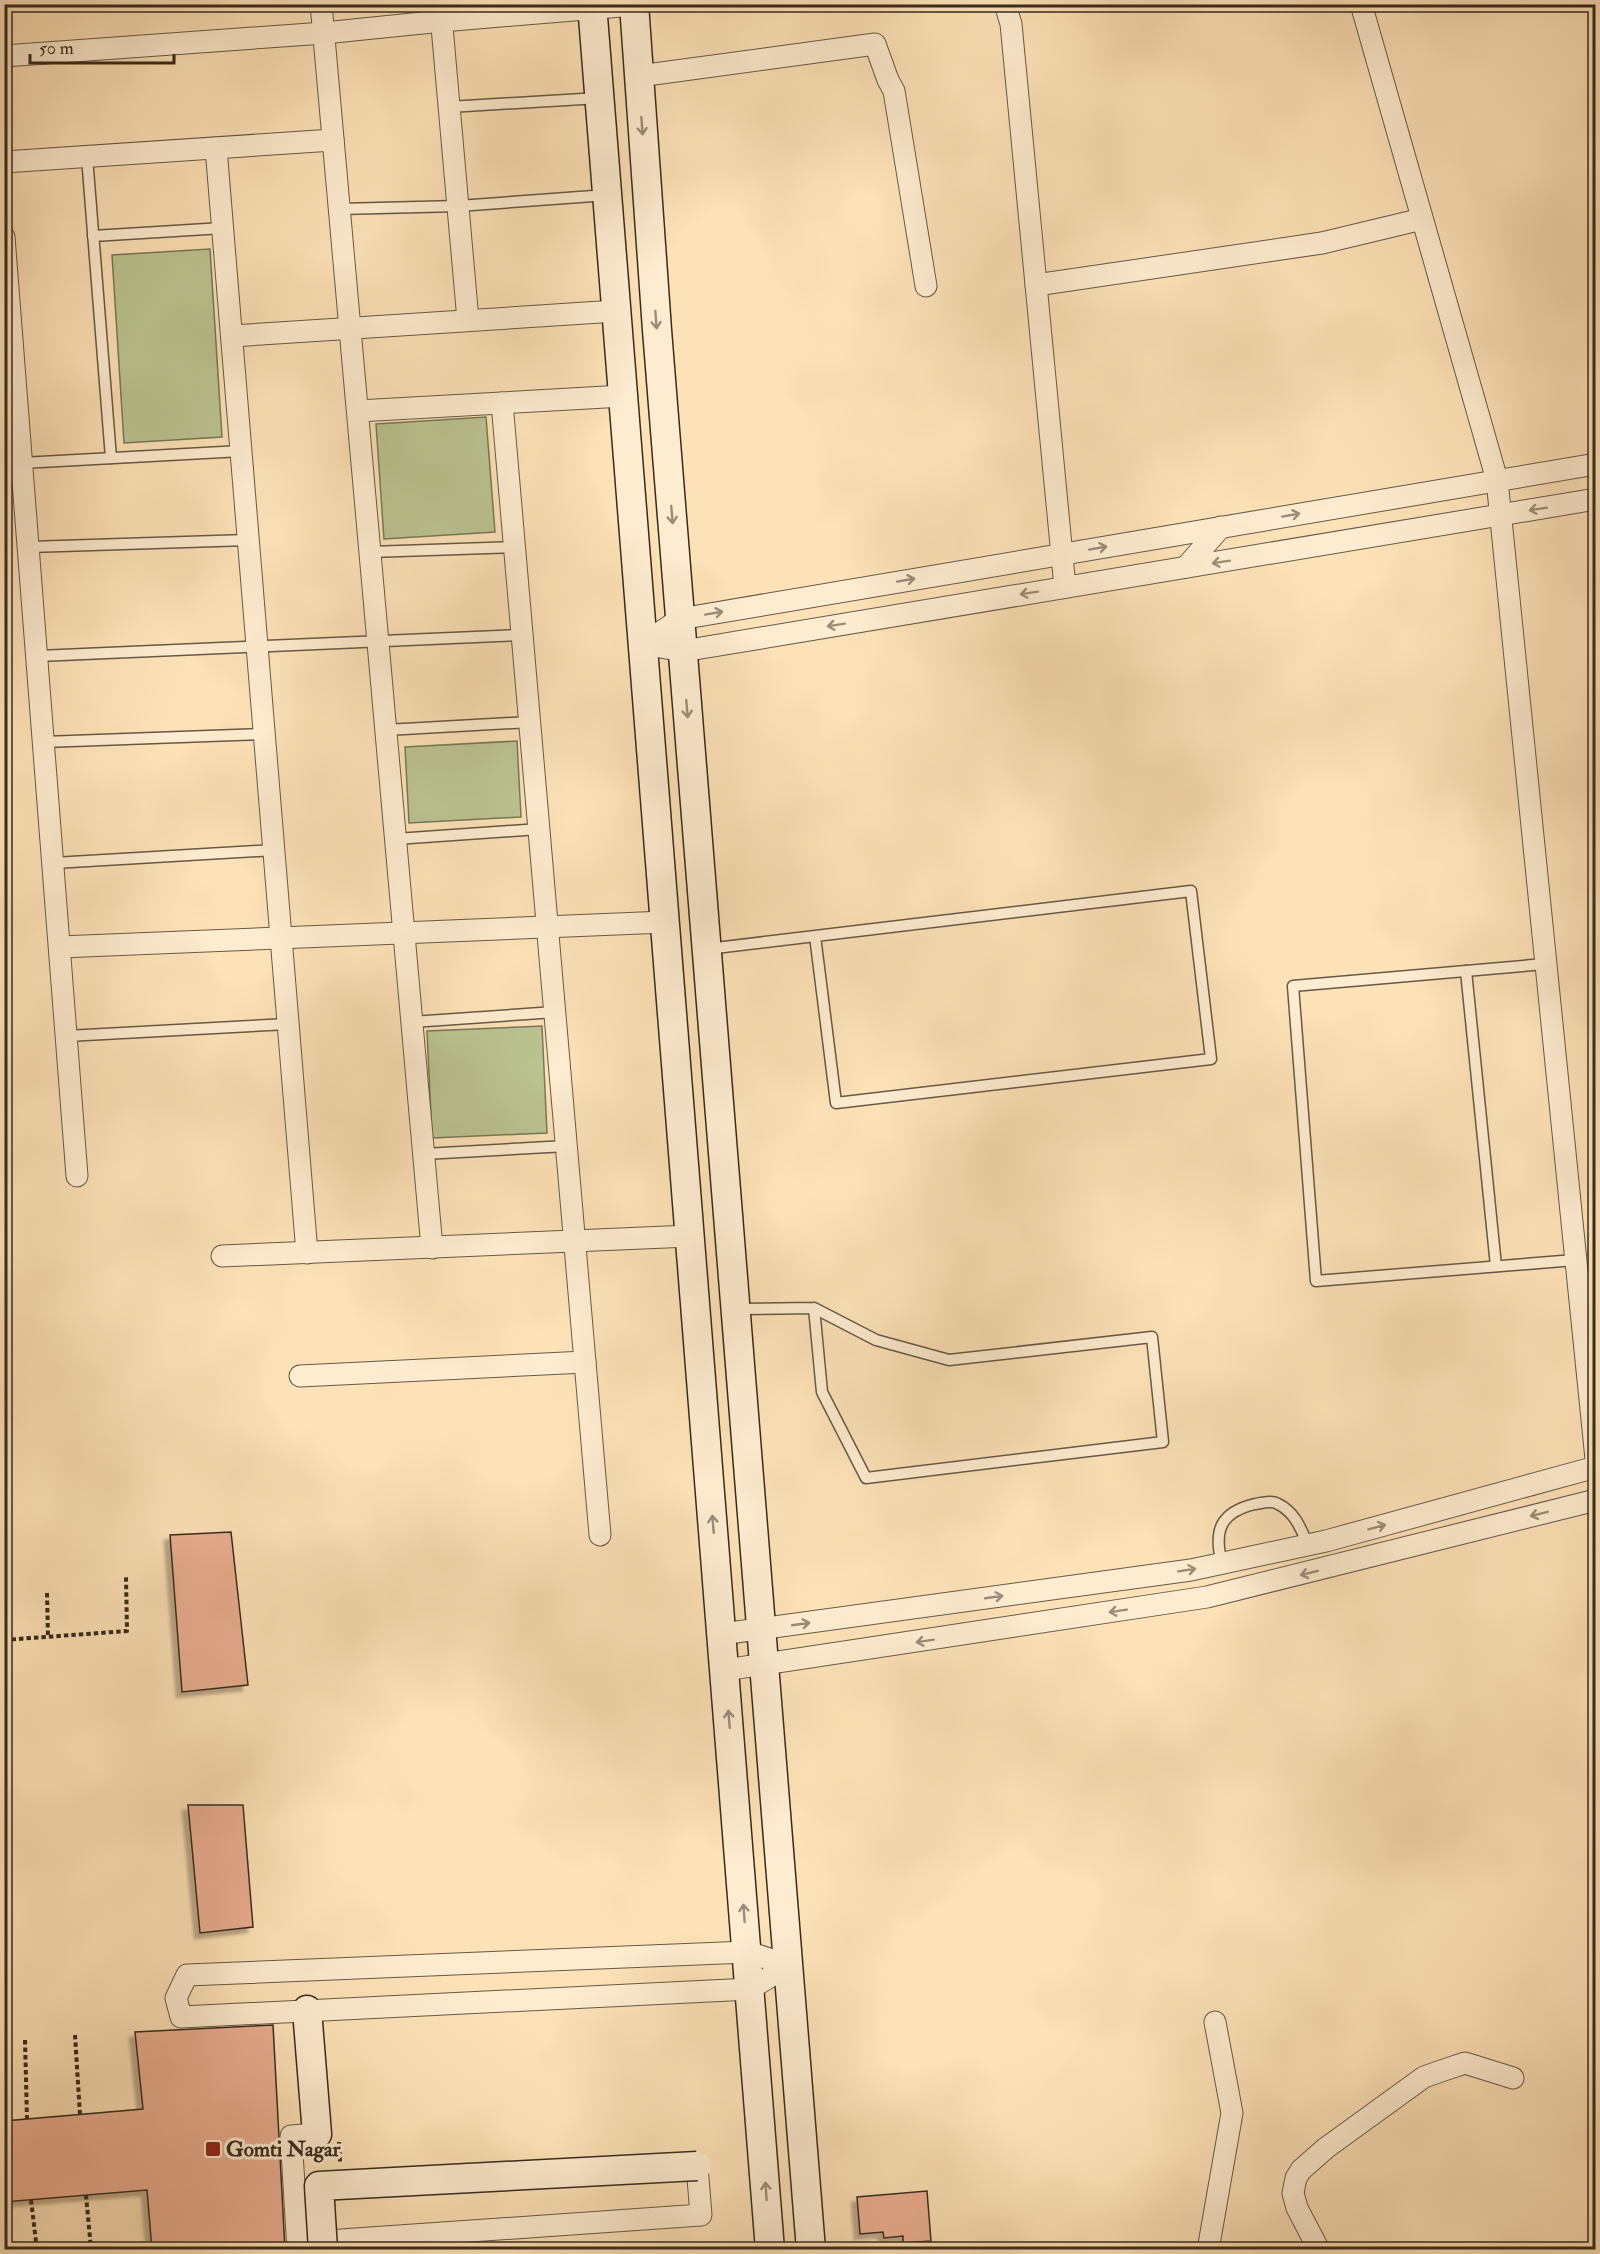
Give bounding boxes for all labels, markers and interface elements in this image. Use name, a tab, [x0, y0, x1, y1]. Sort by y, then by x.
scale bar	[30, 27, 174, 65]
text: 50 m	[39, 37, 74, 60]
one-way arrow	[637, 115, 648, 135]
one-way arrow	[651, 310, 662, 330]
one-way arrow	[1528, 503, 1548, 514]
one-way arrow	[667, 504, 678, 524]
one-way arrow	[1280, 509, 1300, 520]
one-way arrow	[1088, 542, 1108, 553]
one-way arrow	[1212, 556, 1232, 567]
one-way arrow	[896, 574, 916, 585]
one-way arrow	[1019, 588, 1039, 599]
one-way arrow	[704, 607, 723, 618]
one-way arrow	[827, 620, 847, 631]
one-way arrow	[682, 698, 693, 718]
one-way arrow	[1530, 1509, 1549, 1521]
one-way arrow	[707, 1515, 718, 1535]
one-way arrow	[1367, 1521, 1386, 1532]
one-way arrow	[1177, 1565, 1196, 1576]
one-way arrow	[1300, 1568, 1319, 1579]
one-way arrow	[984, 1592, 1003, 1603]
one-way arrow	[1109, 1606, 1129, 1617]
one-way arrow	[790, 1619, 810, 1630]
one-way arrow	[916, 1635, 936, 1646]
one-way arrow	[723, 1709, 734, 1729]
one-way arrow	[738, 1904, 749, 1923]
place label: Gomti Nagar	[226, 2136, 342, 2163]
marker: Gomti Nagar	[204, 2140, 222, 2158]
one-way arrow	[760, 2182, 771, 2202]

